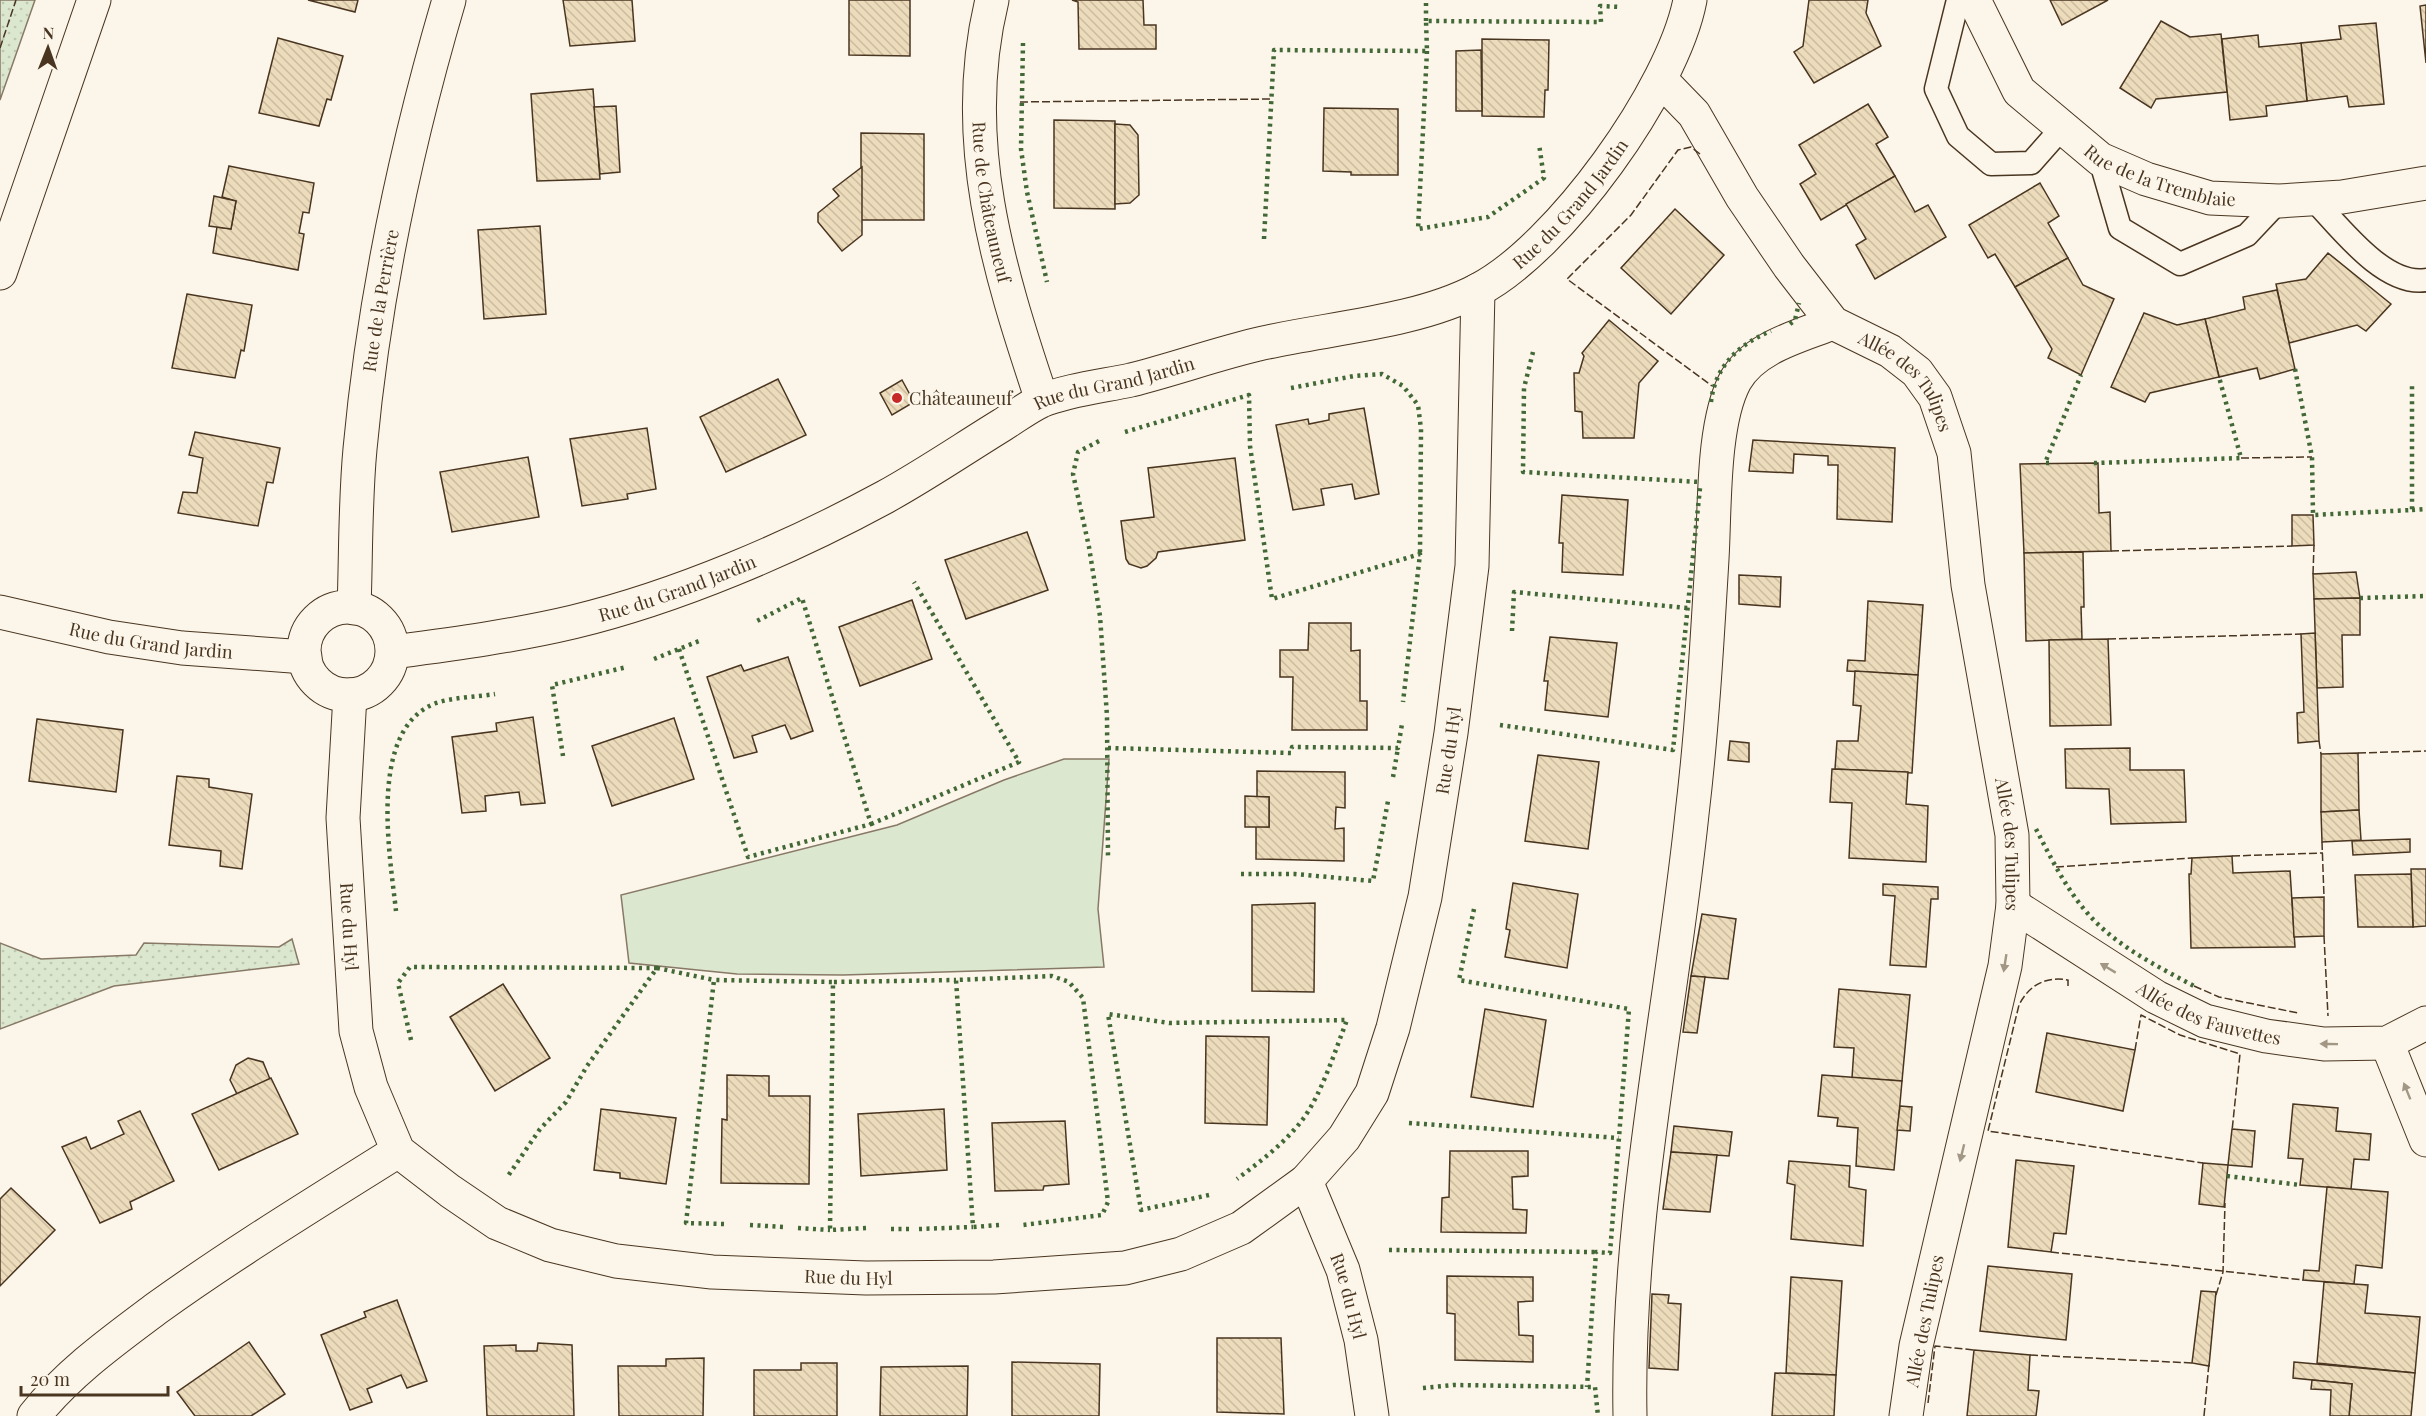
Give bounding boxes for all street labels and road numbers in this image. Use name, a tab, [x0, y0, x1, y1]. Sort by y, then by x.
street label: Rue de Châteauneuf	[967, 121, 1017, 287]
street label: Rue du Grand Jardin	[1507, 134, 1633, 274]
street label: Rue de la Tremblaie	[2079, 139, 2236, 211]
street label: Rue de la Perrière	[357, 227, 404, 373]
street label: Allée des Tulipes	[1854, 325, 1958, 435]
street label: Rue du Grand Jardin	[1029, 351, 1197, 415]
street label: Rue du Grand Jardin	[596, 549, 759, 627]
street label: Rue du Grand Jardin	[67, 616, 234, 664]
street label: Rue du Hyl	[1429, 705, 1466, 796]
street label: Allée des Tulipes	[1990, 775, 2025, 913]
street label: Rue du Hyl	[335, 882, 364, 971]
street label: Allée des Fauvettes	[2132, 975, 2282, 1050]
street label: Rue du Hyl	[1325, 1249, 1372, 1342]
street label: Allée des Tulipes	[1899, 1253, 1949, 1390]
street label: Rue du Hyl	[804, 1264, 893, 1290]

